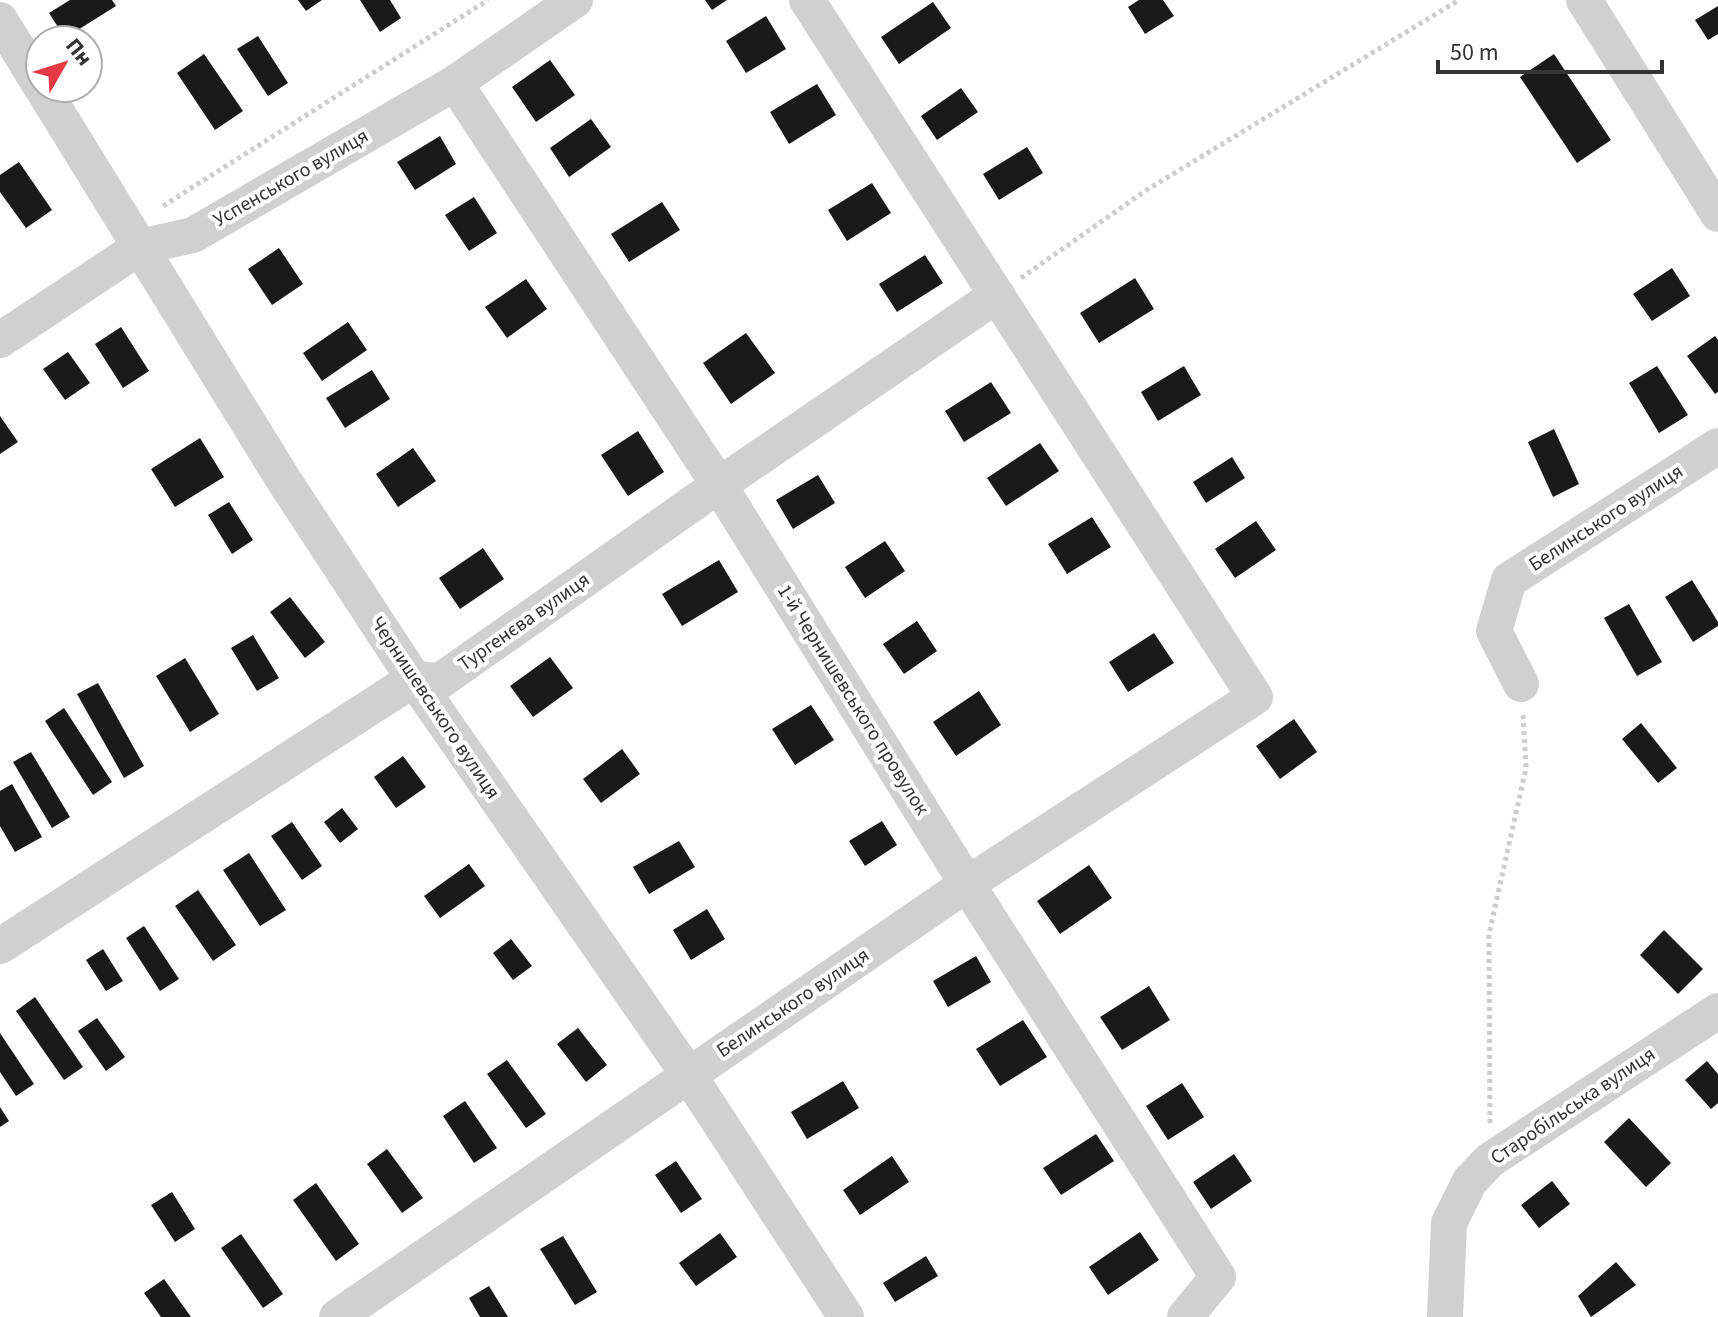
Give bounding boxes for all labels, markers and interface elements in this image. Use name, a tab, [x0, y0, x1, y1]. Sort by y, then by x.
north arrow	[24, 24, 104, 104]
scale bar	[1438, 24, 1662, 74]
text: Пн	[58, 31, 100, 73]
text: 50 m	[1450, 35, 1499, 70]
street label: Успенського вулиця	[208, 122, 374, 234]
street label: Белинського вулиця	[1523, 458, 1689, 578]
street label: Тургенєва вулиця	[452, 566, 596, 678]
street label: 1-й Чернишевського провулок	[770, 579, 936, 821]
street label: Чернишевського вулиця	[363, 611, 507, 805]
street label: Белинського вулиця	[711, 941, 875, 1065]
street label: Старобільська вулиця	[1485, 1040, 1661, 1172]

